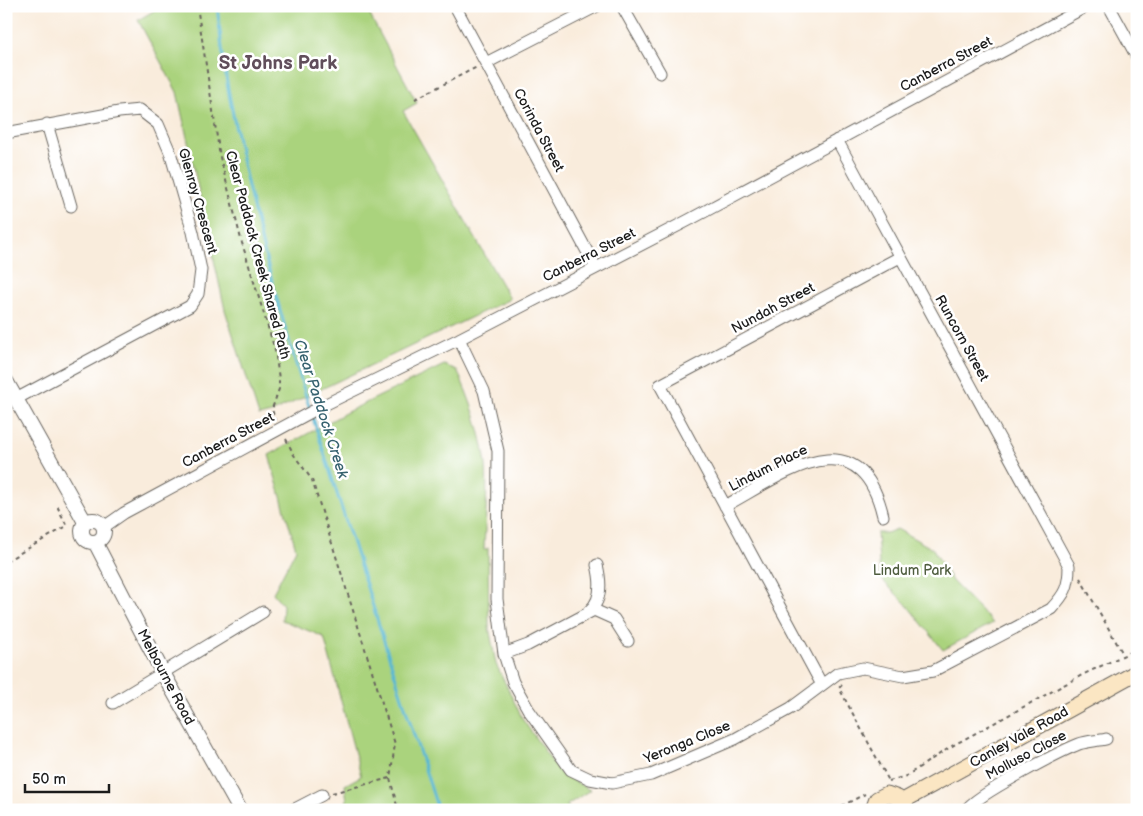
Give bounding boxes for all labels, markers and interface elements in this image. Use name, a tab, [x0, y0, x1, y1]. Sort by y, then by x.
street label: Canberra Street	[897, 32, 996, 95]
district label: St Johns Park	[219, 52, 337, 75]
street label: Corinda Street	[510, 85, 568, 175]
street label: Glenroy Crescent	[175, 146, 221, 257]
street label: Clear Paddock Creek Shared Path	[222, 149, 294, 361]
street label: Canberra Street	[540, 224, 639, 286]
street label: Nundah Street	[728, 279, 818, 337]
street label: Runcorn Street	[931, 292, 993, 385]
water label: Clear Paddock Creek	[290, 337, 353, 481]
street label: Canberra Street	[179, 408, 278, 471]
street label: Lindum Place	[726, 441, 810, 495]
park label: Lindum Park	[873, 562, 951, 579]
street label: Melbourne Road	[134, 626, 198, 728]
street label: Canley Vale Road	[967, 703, 1071, 771]
street label: Yeronga Close	[640, 717, 733, 767]
street label: Molluso Close	[983, 727, 1069, 783]
scale bar	[25, 761, 109, 793]
text: 50 m	[32, 770, 66, 789]

